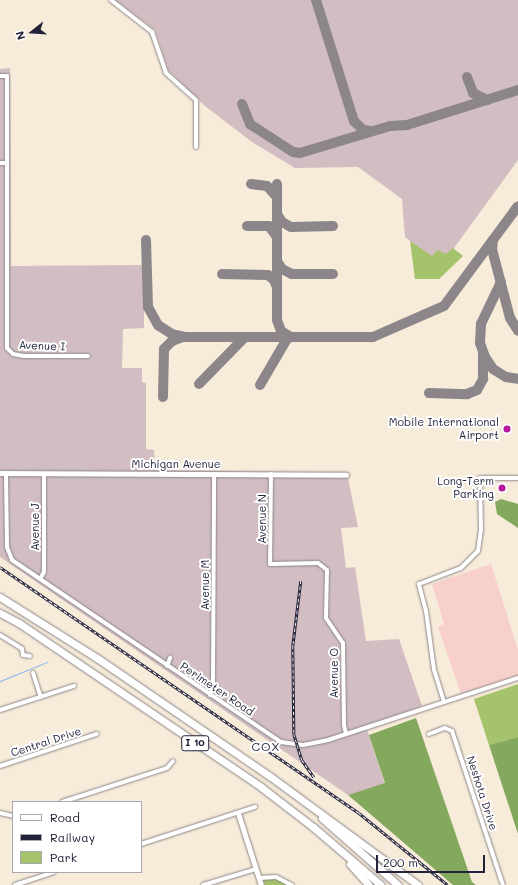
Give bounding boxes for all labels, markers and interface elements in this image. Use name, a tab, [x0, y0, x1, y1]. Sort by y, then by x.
north arrow	[12, 12, 52, 52]
text: N	[12, 29, 28, 42]
street label: Avenue I	[19, 339, 65, 353]
place label: Mobile International Airport	[389, 416, 499, 442]
marker: Mobile International Airport	[502, 424, 512, 434]
street label: Michigan Avenue	[131, 457, 221, 471]
place label: Long-Term Parking	[437, 475, 494, 501]
marker: Long-Term Parking	[497, 483, 507, 493]
street label: Avenue N	[255, 494, 269, 544]
street label: Avenue J	[28, 503, 42, 551]
street label: Avenue M	[198, 560, 212, 610]
street label: Avenue O	[327, 648, 341, 698]
street label: Perimeter Road	[178, 659, 256, 719]
street label: Central Drive	[9, 724, 83, 760]
road number: I 10	[181, 735, 209, 751]
district label: COX	[251, 740, 281, 754]
street label: Neshota Drive	[464, 754, 500, 832]
legend	[12, 801, 142, 873]
text: Road	[50, 809, 80, 825]
text: Railway	[50, 829, 95, 845]
scale bar	[378, 847, 487, 873]
text: Park	[50, 849, 77, 865]
text: 200 m	[383, 854, 418, 870]

